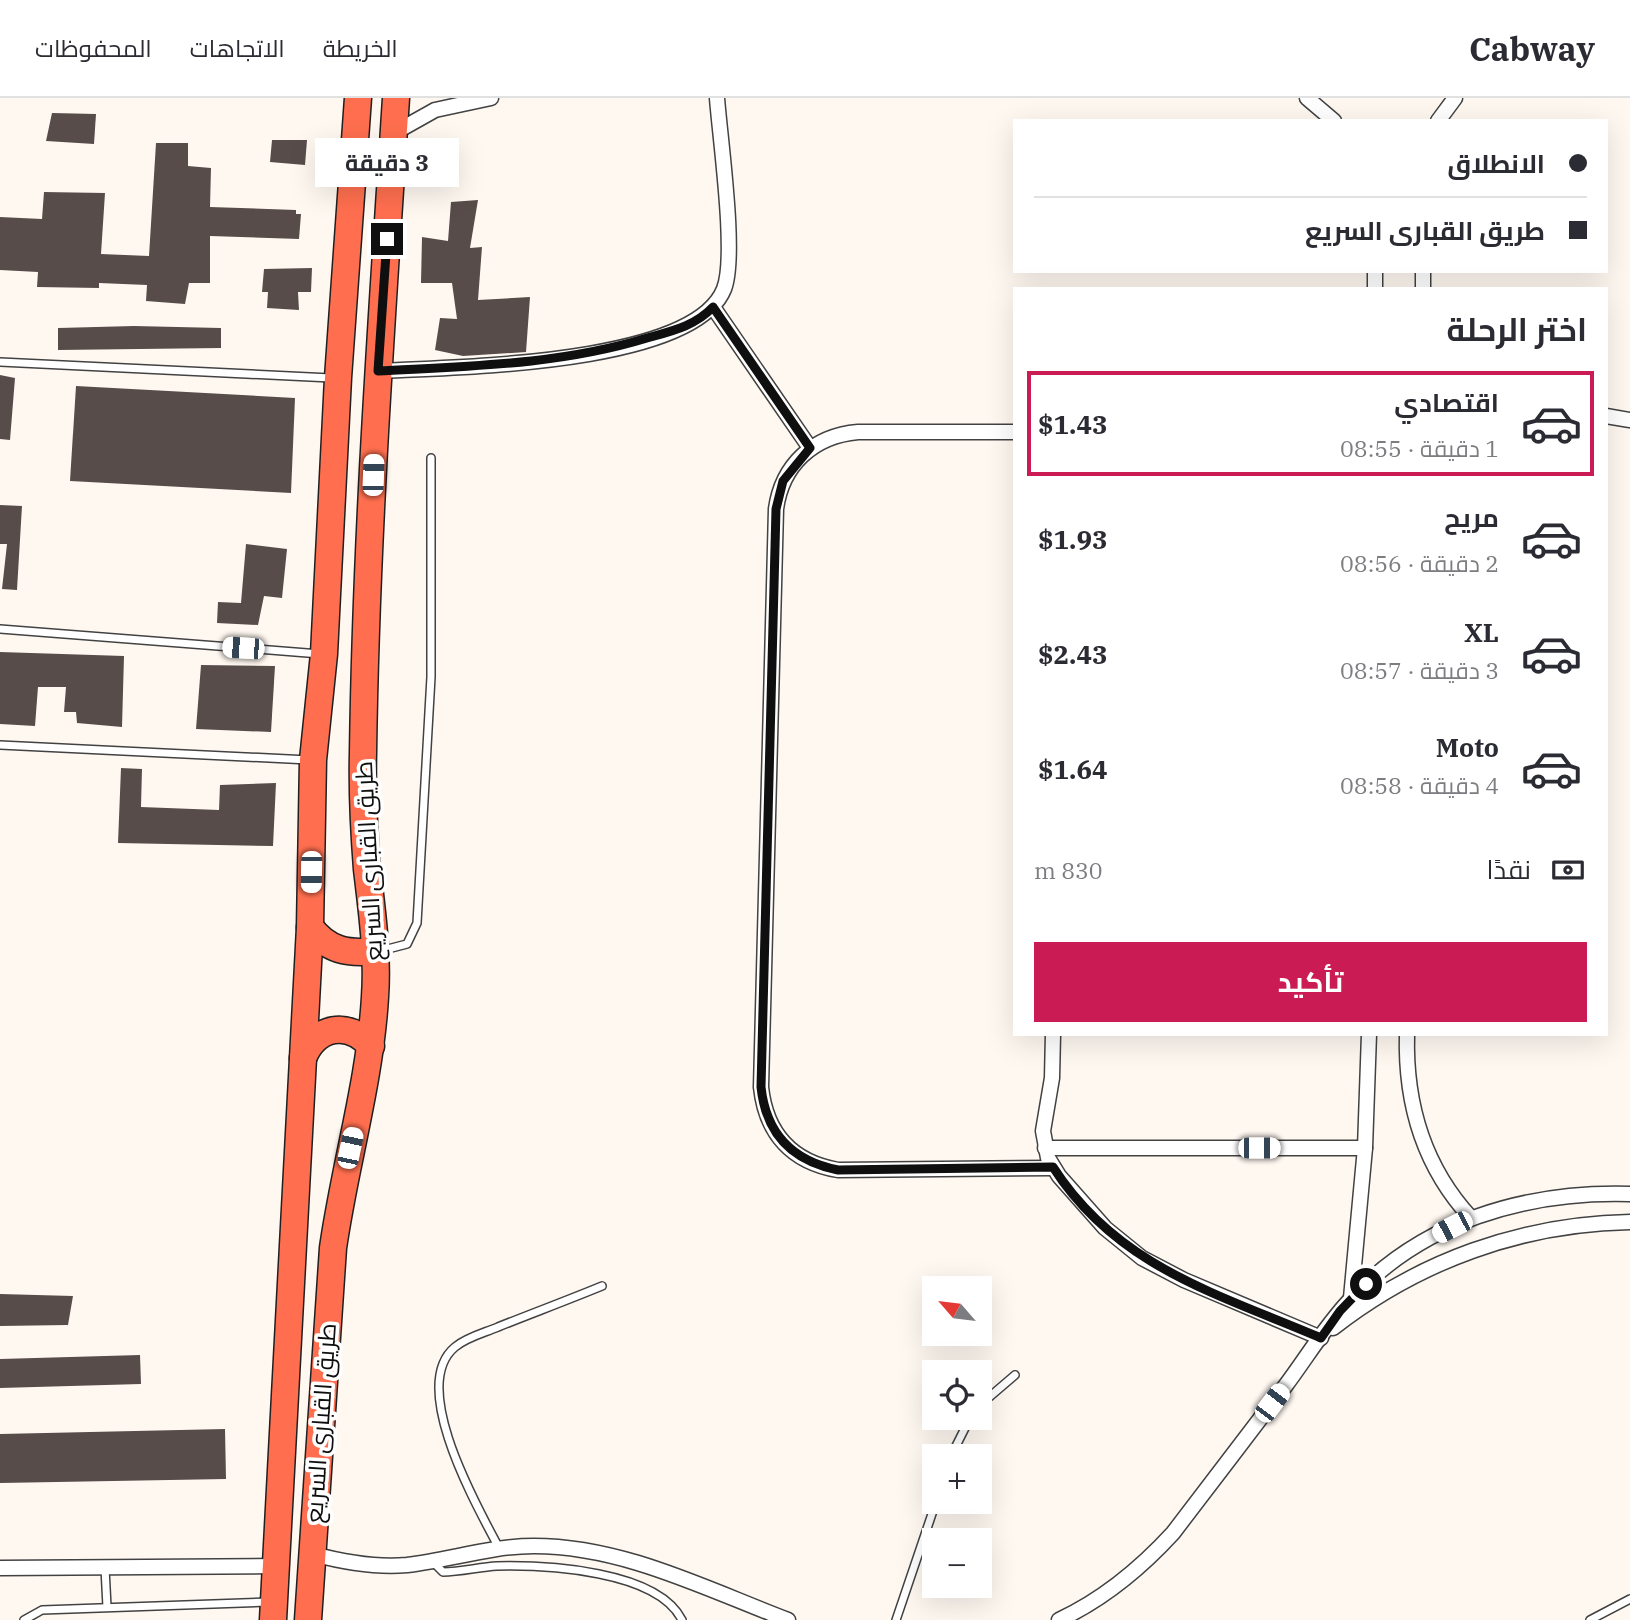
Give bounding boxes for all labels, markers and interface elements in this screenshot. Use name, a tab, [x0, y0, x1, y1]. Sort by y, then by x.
text: Cabway	[1469, 27, 1595, 70]
text: المحفوظات	[35, 32, 152, 64]
text: الاتجاهات	[190, 32, 285, 64]
text: الخريطة	[323, 32, 398, 64]
callout: 3 دقيقة	[315, 138, 459, 186]
text: الانطلاق	[1447, 146, 1545, 180]
text: 3 دقيقة	[345, 147, 429, 177]
text: طريق القبارى السريع	[1305, 213, 1545, 247]
route end	[371, 223, 403, 255]
text: اختر الرحلة	[1447, 308, 1587, 350]
text: اقتصادي	[1394, 385, 1499, 419]
icon: car	[1520, 392, 1583, 455]
text: $1.43	[1038, 407, 1108, 441]
text: 1 دقيقة · 08:55	[1340, 433, 1499, 463]
car	[362, 454, 385, 496]
text: مريح	[1444, 500, 1499, 534]
icon: car	[1520, 507, 1583, 570]
text: $1.93	[1038, 522, 1108, 556]
text: 2 دقيقة · 08:56	[1340, 548, 1499, 578]
text: XL	[1464, 615, 1499, 649]
icon: car	[1520, 622, 1583, 685]
car	[222, 636, 265, 660]
text: $2.43	[1038, 637, 1108, 671]
text: 3 دقيقة · 08:57	[1340, 655, 1499, 685]
text: Moto	[1436, 730, 1499, 764]
icon: car	[1520, 737, 1583, 800]
text: $1.64	[1038, 752, 1108, 786]
street label: طريق القبارى السريع	[347, 760, 390, 962]
text: 4 دقيقة · 08:58	[1340, 770, 1499, 800]
car	[301, 851, 322, 893]
icon: cash	[1549, 851, 1587, 889]
text: نقدًا	[1487, 852, 1531, 886]
text: 830 m	[1034, 855, 1103, 885]
button: تأكيد	[1034, 942, 1587, 1022]
car	[336, 1125, 365, 1171]
car	[1239, 1138, 1281, 1159]
car	[1429, 1208, 1476, 1246]
route start	[1350, 1268, 1382, 1300]
north arrow	[922, 1276, 992, 1346]
map controls	[922, 1276, 992, 1598]
street label: طريق القبارى السريع	[297, 1322, 344, 1524]
button: locate	[922, 1360, 992, 1430]
car	[1251, 1380, 1294, 1426]
button: +	[922, 1444, 992, 1514]
button: −	[922, 1528, 992, 1598]

